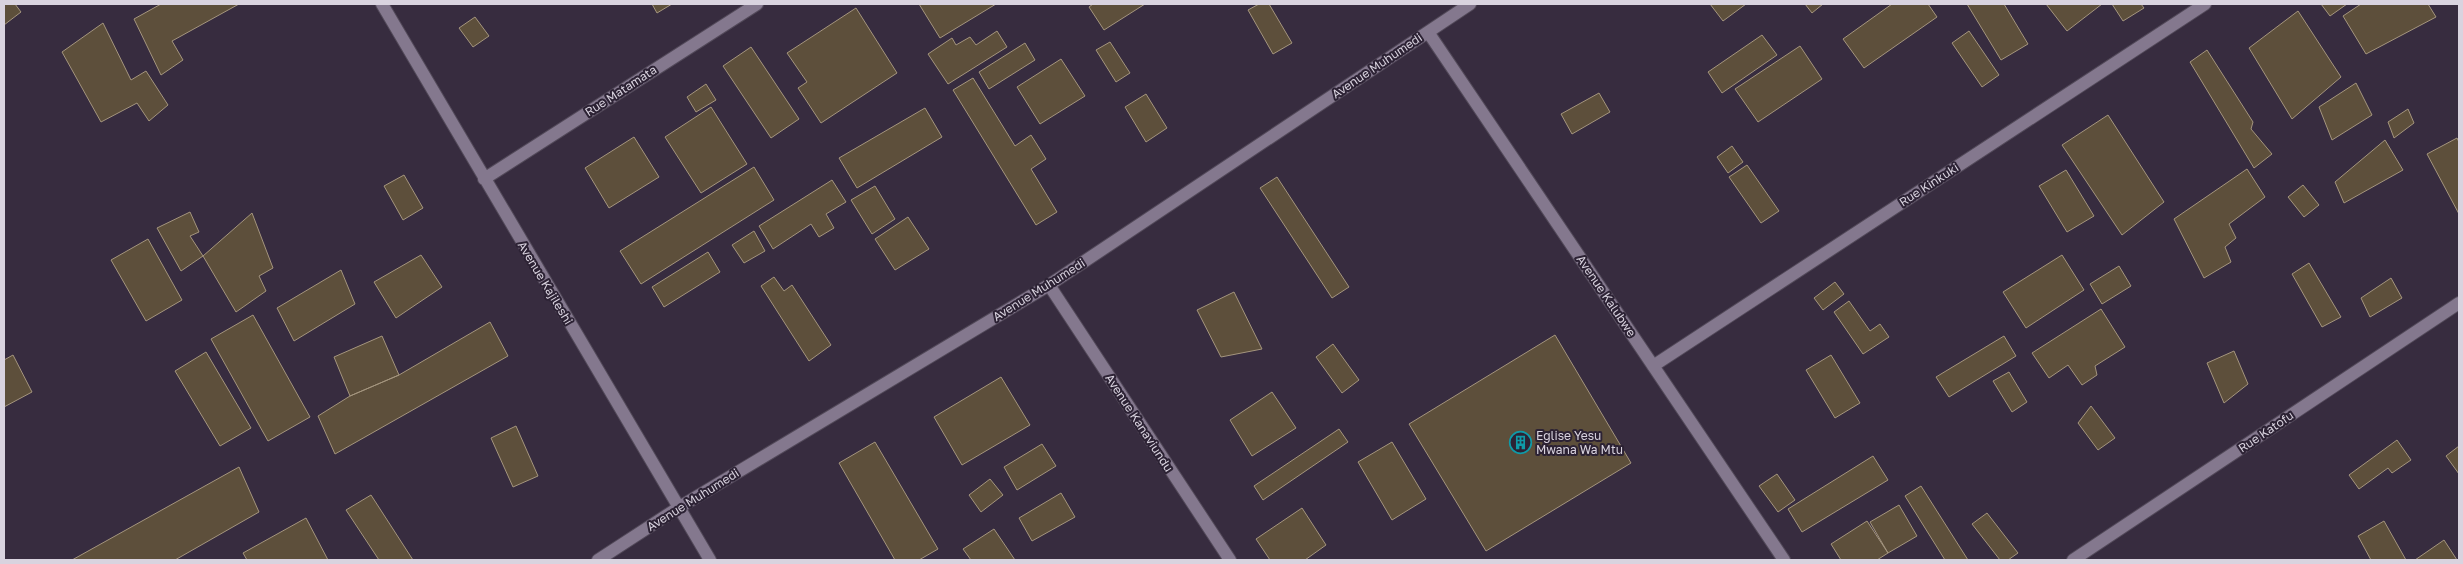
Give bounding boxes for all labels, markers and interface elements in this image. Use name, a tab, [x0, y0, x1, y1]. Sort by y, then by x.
street label: Avenue Muhumedi	[1329, 30, 1425, 101]
street label: Rue Matamata	[582, 62, 659, 119]
street label: Rue Kinkuki	[1896, 160, 1961, 209]
street label: Avenue Kajileshi	[515, 238, 576, 327]
street label: Avenue Kalubwe	[1574, 252, 1639, 339]
street label: Avenue Muhumedi	[990, 255, 1088, 324]
street label: Avenue Kanaviundu	[1102, 371, 1177, 474]
street label: Rue Katofu	[2235, 408, 2296, 456]
place label: Eglise Yesu Mwana Wa Mtu	[1536, 428, 1623, 457]
building icon: Eglise Yesu Mwana Wa Mtu	[1508, 431, 1532, 455]
street label: Avenue Muhumedi	[644, 465, 742, 534]

